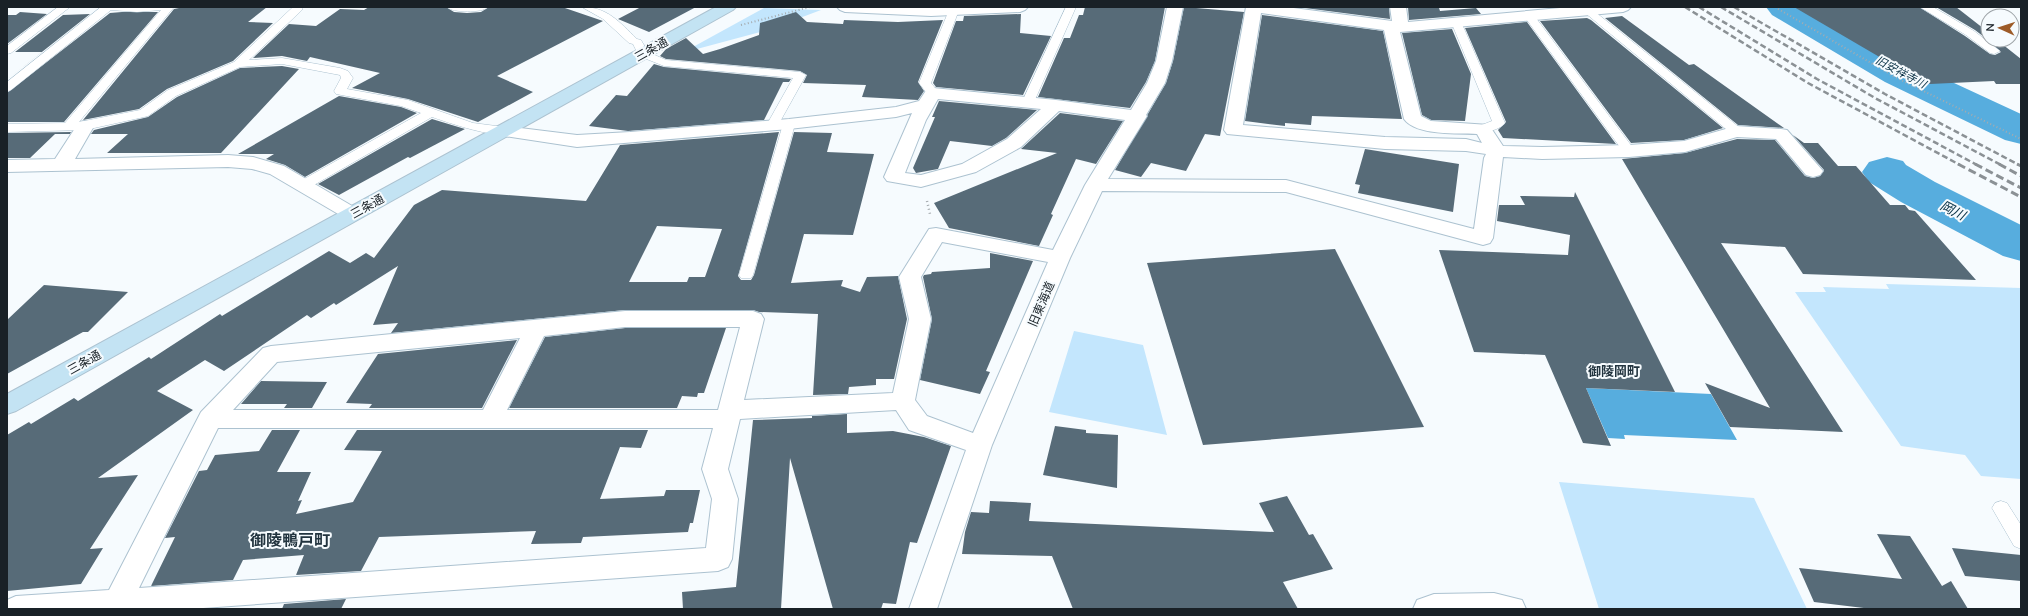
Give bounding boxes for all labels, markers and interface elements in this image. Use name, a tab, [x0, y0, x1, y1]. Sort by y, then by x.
north arrow	[1980, 8, 2020, 48]
text: N	[1983, 23, 1997, 32]
street label: 三条通	[632, 34, 670, 64]
water label: 旧安祥寺川	[1873, 53, 1929, 92]
street label: 三条通	[348, 191, 386, 221]
water label: 岡川	[1938, 197, 1970, 224]
street label: 旧東海道	[1025, 279, 1057, 329]
street label: 三条通	[65, 347, 103, 377]
district label: 御陵岡町	[1588, 363, 1640, 379]
district label: 御陵鴨戸町	[250, 530, 330, 550]

